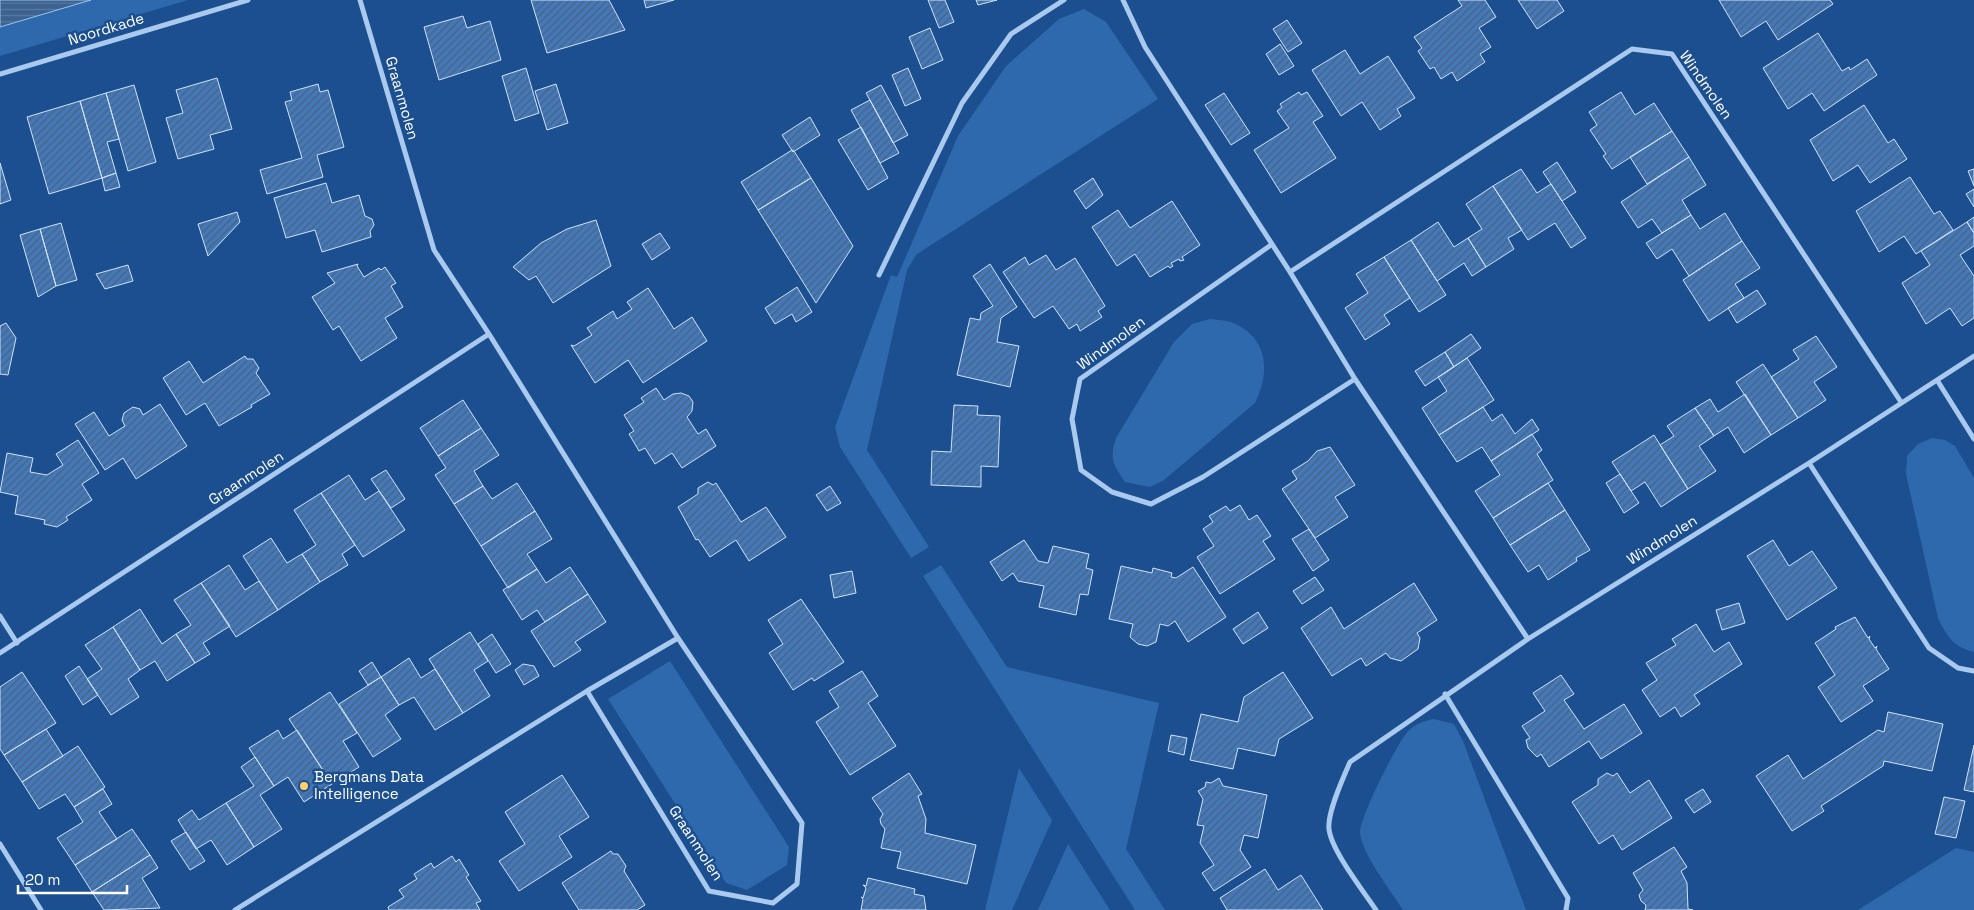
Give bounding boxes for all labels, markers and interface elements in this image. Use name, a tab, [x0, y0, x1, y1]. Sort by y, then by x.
street label: Noordkade	[66, 8, 146, 49]
street label: Windmolen	[1676, 47, 1737, 123]
street label: Graanmolen	[382, 54, 423, 142]
street label: Windmolen	[1073, 312, 1148, 374]
street label: Graanmolen	[205, 446, 287, 509]
street label: Windmolen	[1623, 510, 1701, 569]
place label: Bergmans Data Intelligence	[314, 767, 424, 803]
marker: Bergmans Data Intelligence	[298, 780, 310, 792]
street label: Graanmolen	[665, 802, 728, 884]
scale bar	[18, 862, 126, 894]
text: 20 m	[25, 870, 60, 889]

